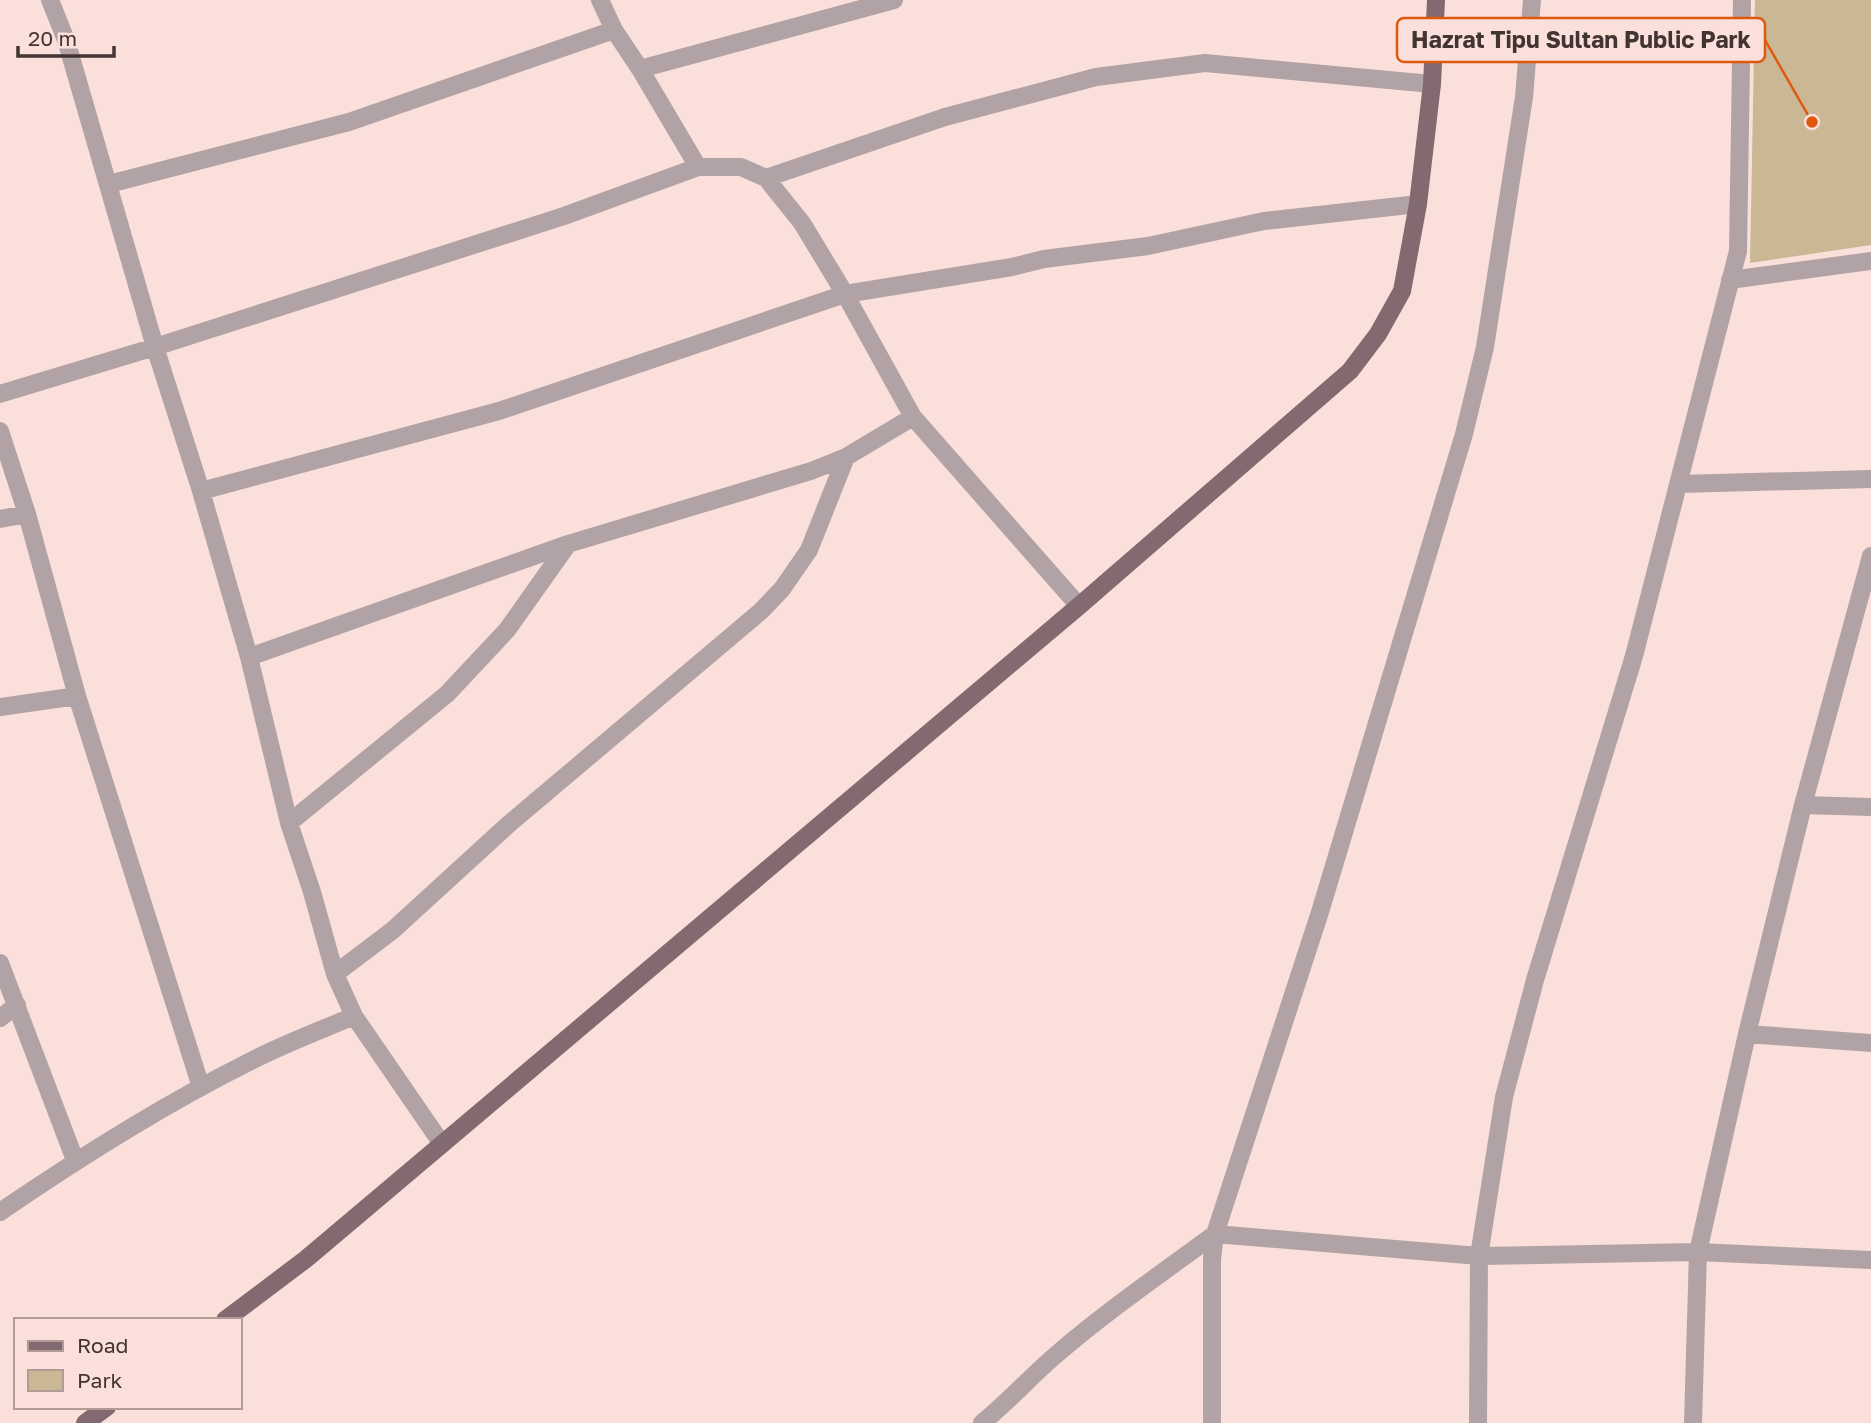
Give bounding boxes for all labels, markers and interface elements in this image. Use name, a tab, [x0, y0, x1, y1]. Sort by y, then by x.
scale bar	[18, 14, 114, 58]
callout: Hazrat Tipu Sultan Public Park	[1397, 18, 1765, 62]
text: 20 m	[28, 25, 77, 51]
text: Hazrat Tipu Sultan Public Park	[1411, 25, 1752, 53]
legend	[14, 1318, 242, 1409]
text: Road	[77, 1332, 128, 1358]
text: Park	[77, 1367, 123, 1393]

